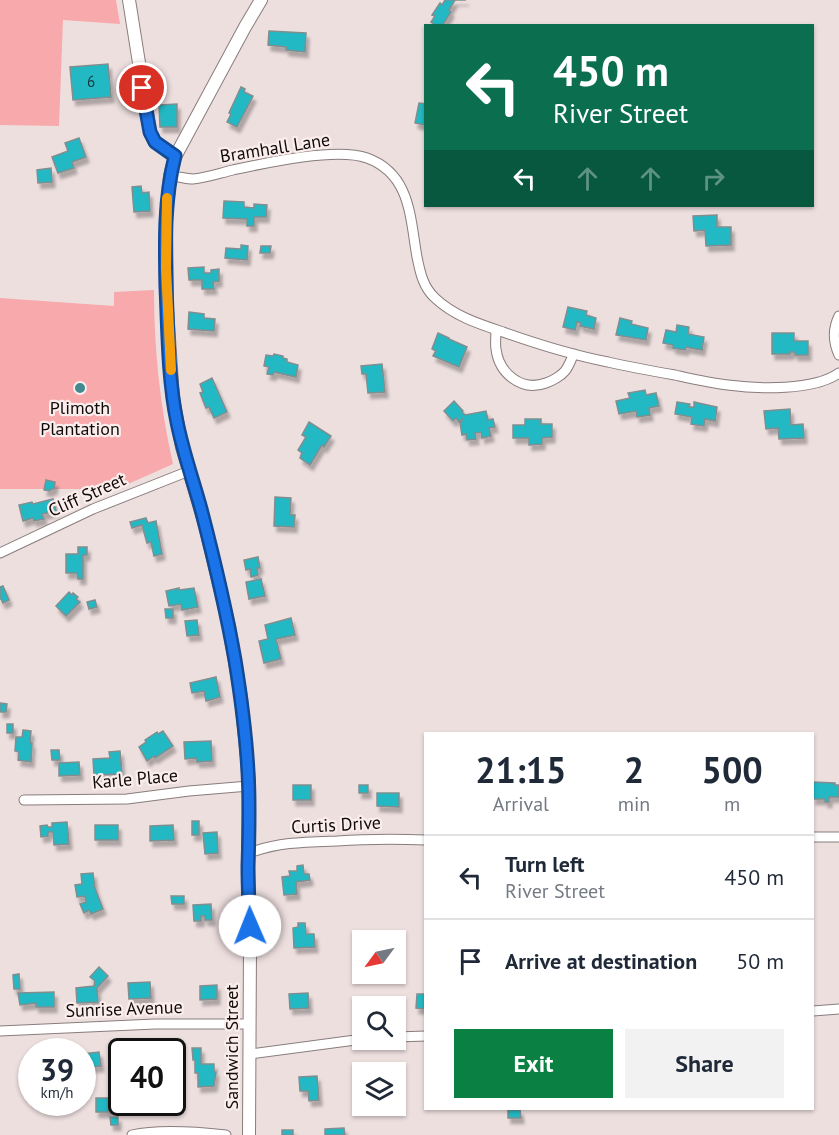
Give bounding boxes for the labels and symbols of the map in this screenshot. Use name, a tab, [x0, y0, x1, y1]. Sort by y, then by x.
pin	[116, 62, 167, 113]
house number: 6	[87, 72, 95, 91]
street label: Bramhall Lane	[218, 127, 332, 168]
marker: Plimoth Plantation	[73, 381, 87, 395]
place label: Plimoth Plantation	[40, 396, 120, 440]
street label: Cliff Street	[44, 467, 129, 522]
street label: Karle Place	[91, 763, 179, 794]
street label: Curtis Drive	[290, 811, 382, 838]
position arrow	[218, 894, 282, 958]
north arrow	[352, 930, 406, 984]
street label: Sandwich Street	[220, 985, 243, 1109]
street label: Sunrise Avenue	[65, 995, 183, 1022]
speed limit sign: 40	[108, 1038, 186, 1116]

